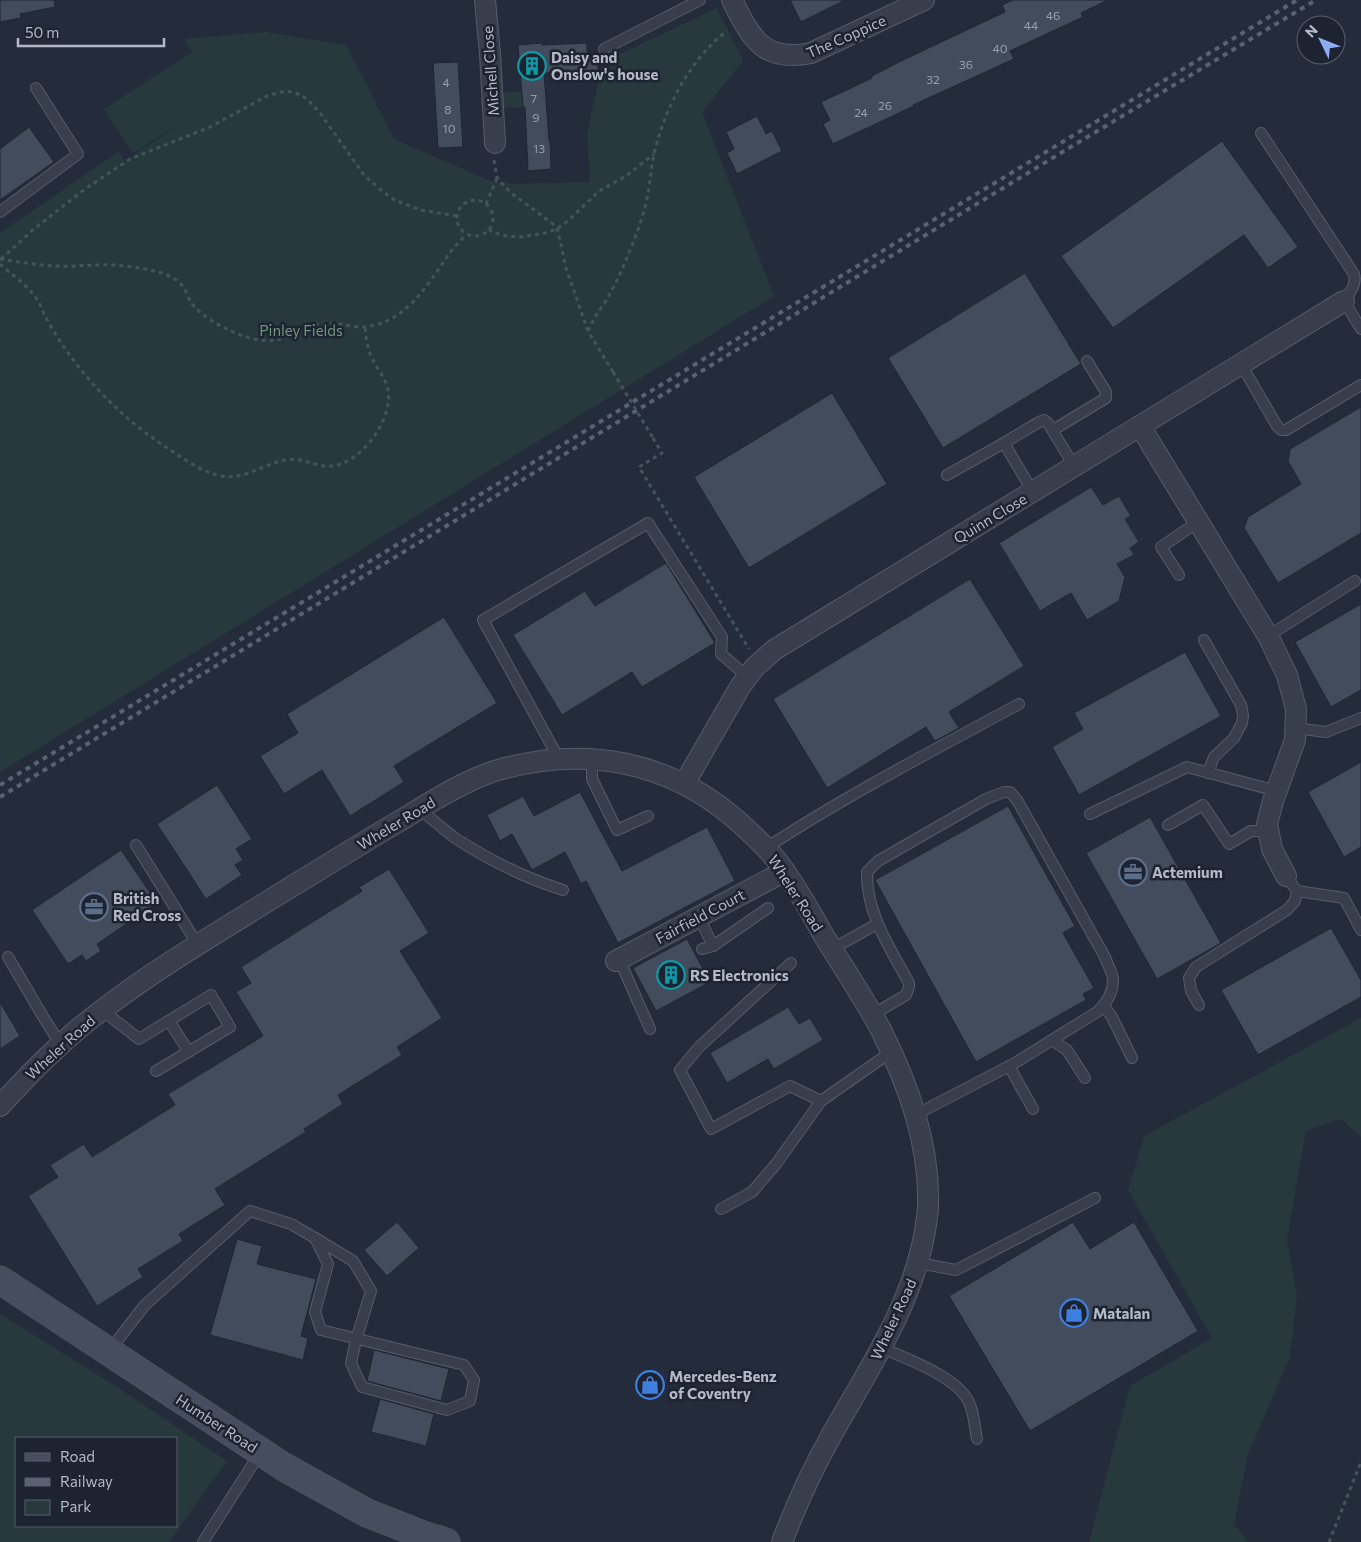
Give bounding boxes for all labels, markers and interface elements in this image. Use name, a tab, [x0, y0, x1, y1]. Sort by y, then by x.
house number: 46	[1046, 8, 1060, 22]
street label: The Coppice	[803, 10, 889, 62]
scale bar	[18, 15, 164, 47]
north arrow	[1296, 15, 1346, 65]
house number: 44	[1024, 18, 1038, 32]
text: N	[1301, 21, 1321, 40]
text: 50 m	[25, 23, 59, 41]
street label: Michell Close	[478, 25, 502, 117]
house number: 40	[992, 41, 1008, 55]
place label: Daisy and Onslow's house	[551, 48, 658, 83]
building icon: Daisy and Onslow's house	[517, 51, 547, 81]
house number: 36	[959, 57, 973, 71]
house number: 32	[926, 72, 940, 86]
house number: 4	[442, 75, 450, 89]
house number: 7	[531, 91, 537, 105]
house number: 26	[878, 98, 892, 112]
house number: 8	[444, 102, 452, 116]
house number: 24	[854, 105, 868, 119]
house number: 9	[532, 110, 540, 124]
house number: 10	[443, 121, 456, 135]
house number: 13	[533, 141, 545, 155]
park label: Pinley Fields	[259, 321, 343, 339]
street label: Quinn Close	[950, 489, 1030, 547]
street label: Wheler Road	[354, 793, 438, 853]
street label: Wheler Road	[765, 851, 827, 935]
office icon: Actemium	[1118, 857, 1148, 887]
place label: Actemium	[1152, 863, 1223, 881]
street label: Fairfield Court	[652, 885, 748, 947]
place label: British Red Cross	[113, 889, 181, 924]
office icon: British Red Cross	[79, 892, 109, 922]
building icon: RS Electronics	[656, 960, 686, 990]
place label: RS Electronics	[690, 966, 789, 984]
street label: Wheler Road	[21, 1011, 99, 1083]
street label: Wheler Road	[866, 1276, 920, 1362]
shop icon: Matalan	[1059, 1298, 1089, 1328]
place label: Matalan	[1093, 1304, 1150, 1322]
place label: Mercedes-Benz of Coventry	[669, 1367, 777, 1402]
shop icon: Mercedes-Benz of Coventry	[635, 1370, 665, 1400]
street label: Humber Road	[173, 1390, 261, 1456]
legend	[15, 1437, 178, 1527]
text: Road	[60, 1447, 95, 1465]
text: Railway	[60, 1472, 113, 1490]
text: Park	[60, 1497, 91, 1515]

